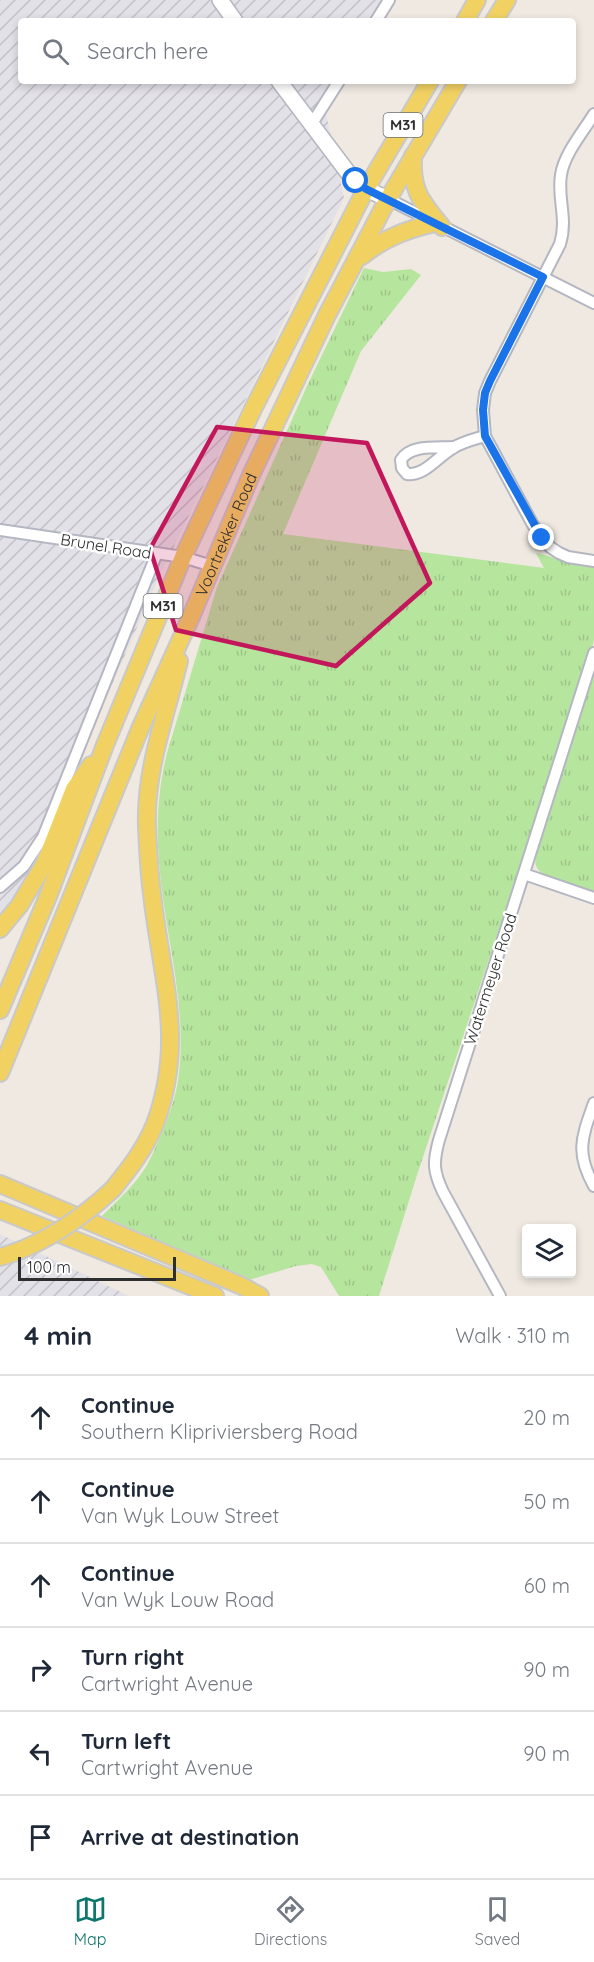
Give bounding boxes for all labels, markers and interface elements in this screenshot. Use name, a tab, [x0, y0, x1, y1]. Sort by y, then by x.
search box	[18, 18, 576, 84]
icon: search	[39, 35, 72, 68]
text: Search here	[87, 37, 208, 65]
road number: M31	[384, 113, 422, 137]
route start	[342, 167, 368, 193]
street label: Voortrekker Road	[191, 470, 261, 599]
route end	[528, 524, 554, 550]
street label: Brunel Road	[59, 529, 153, 563]
road number: M31	[144, 594, 182, 618]
street label: Watermeyer Road	[459, 911, 521, 1047]
map controls	[522, 1224, 576, 1278]
button: layers	[522, 1224, 576, 1278]
scale bar	[18, 1254, 176, 1282]
text: 100 m	[27, 1257, 71, 1277]
text: 4 min	[24, 1319, 92, 1352]
text: Walk · 310 m	[455, 1323, 570, 1348]
text: Continue	[81, 1391, 175, 1419]
icon: ahead	[24, 1401, 57, 1434]
text: 20 m	[523, 1405, 570, 1430]
text: Southern Klipriviersberg Road	[81, 1419, 358, 1444]
text: Continue	[81, 1475, 175, 1503]
icon: ahead	[24, 1485, 57, 1518]
text: 50 m	[524, 1489, 570, 1514]
text: Van Wyk Louw Street	[81, 1503, 279, 1528]
text: Continue	[81, 1559, 175, 1587]
icon: ahead	[24, 1569, 57, 1602]
text: 60 m	[524, 1573, 570, 1598]
text: Van Wyk Louw Road	[81, 1587, 274, 1612]
text: Turn right	[81, 1643, 185, 1671]
icon: right	[24, 1653, 57, 1686]
text: 90 m	[523, 1657, 570, 1682]
text: Cartwright Avenue	[81, 1671, 253, 1696]
text: Turn left	[81, 1727, 171, 1755]
icon: left	[24, 1737, 57, 1770]
text: 90 m	[523, 1741, 570, 1766]
text: Cartwright Avenue	[81, 1755, 253, 1780]
icon: arrive	[24, 1821, 57, 1854]
text: Arrive at destination	[81, 1823, 299, 1851]
tab: Map	[74, 1893, 107, 1949]
tab: Directions	[254, 1893, 327, 1949]
tab: Saved	[475, 1893, 520, 1949]

